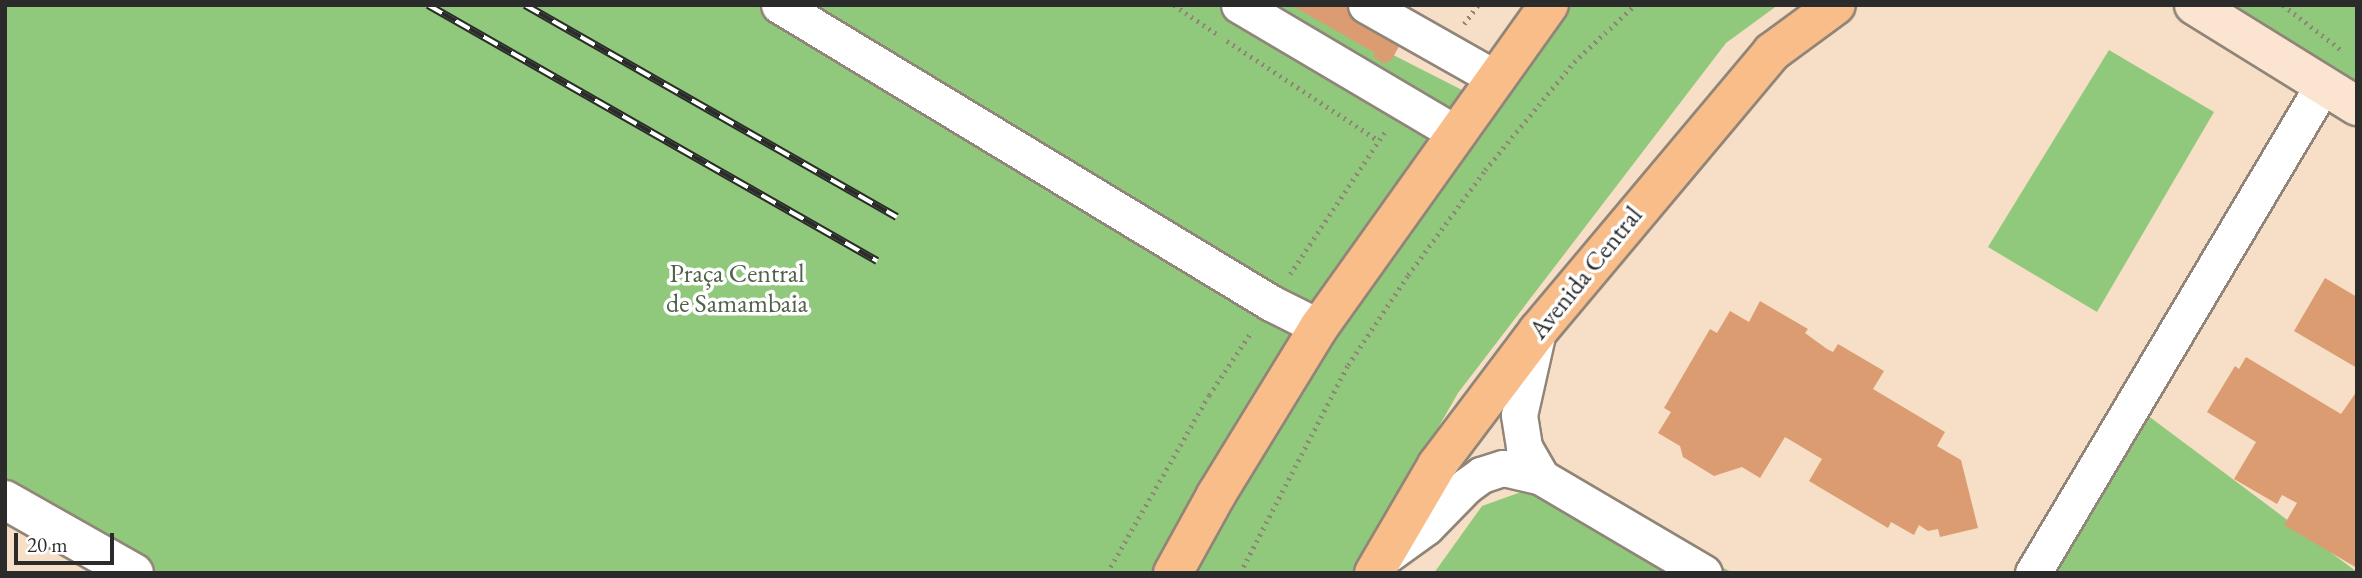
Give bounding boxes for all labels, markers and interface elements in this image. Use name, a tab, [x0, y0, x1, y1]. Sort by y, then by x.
street label: Avenida Central	[1523, 200, 1649, 346]
park label: Praça Central de Samambaia	[666, 258, 808, 320]
scale bar	[18, 518, 117, 562]
text: 20 m	[27, 531, 68, 558]

